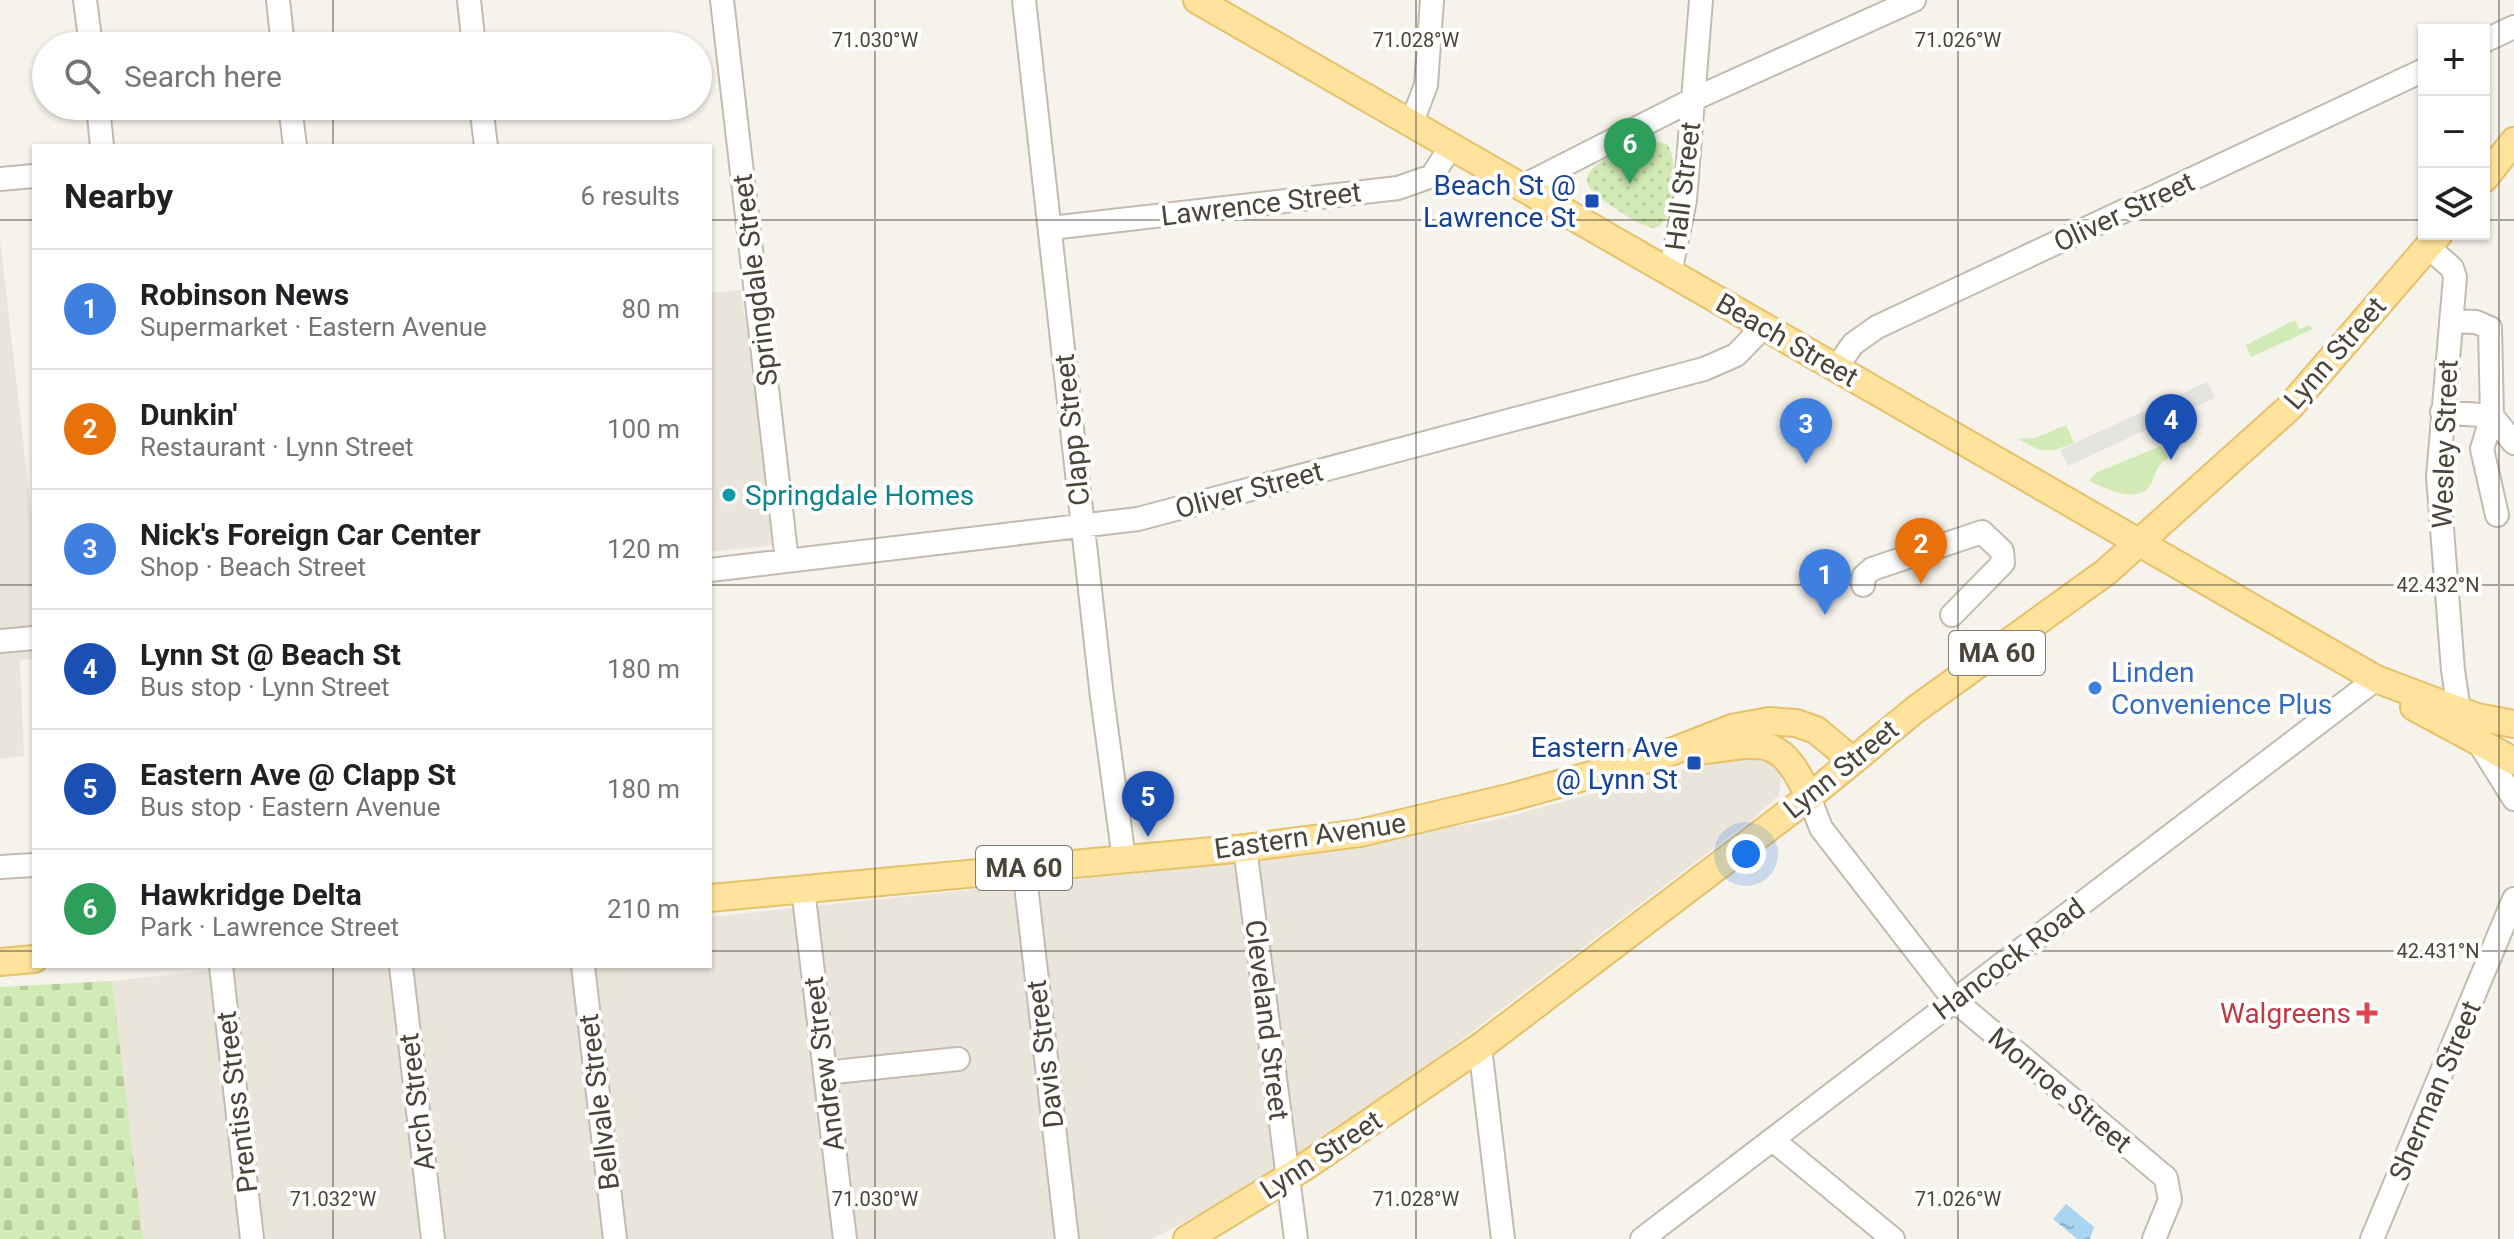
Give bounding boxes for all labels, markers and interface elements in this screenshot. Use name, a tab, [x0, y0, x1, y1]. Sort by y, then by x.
map controls	[2418, 24, 2490, 240]
button: +	[2418, 24, 2490, 96]
text: 71.030°W	[832, 28, 919, 52]
text: 71.028°W	[1373, 28, 1460, 52]
text: 71.026°W	[1915, 28, 2002, 52]
search box	[32, 32, 712, 120]
icon: search	[60, 54, 104, 98]
text: Search here	[124, 59, 282, 94]
button: −	[2418, 96, 2490, 168]
pin: 6	[1604, 118, 1656, 184]
street label: Hall Street	[1659, 120, 1707, 252]
street label: Oliver Street	[2048, 165, 2200, 259]
button: layers	[2418, 168, 2490, 240]
place label: Beach St @ Lawrence St	[1423, 169, 1576, 234]
street label: Springdale Street	[726, 172, 784, 388]
street label: Lawrence Street	[1159, 175, 1363, 233]
text: Nearby	[64, 176, 173, 216]
text: 6 results	[581, 181, 680, 211]
marker: Beach St @ Lawrence St	[1583, 192, 1601, 210]
text: Robinson News	[140, 277, 349, 312]
street label: Beach Street	[1710, 286, 1864, 394]
street label: Lynn Street	[2277, 290, 2393, 416]
text: 1	[83, 294, 97, 324]
text: 80 m	[622, 294, 680, 324]
text: Supermarket · Eastern Avenue	[140, 312, 487, 342]
street label: Clapp Street	[1048, 352, 1096, 508]
street label: Wesley Street	[2426, 359, 2464, 529]
pin: 4	[2145, 394, 2197, 460]
text: Dunkin'	[140, 397, 237, 432]
pin: 3	[1780, 398, 1832, 464]
text: 2	[83, 414, 97, 444]
text: 100 m	[607, 414, 680, 444]
text: Restaurant · Lynn Street	[140, 432, 414, 462]
street label: Oliver Street	[1172, 454, 1326, 526]
place label: Springdale Homes	[745, 479, 974, 512]
marker: Springdale Homes	[720, 486, 738, 504]
text: Nick's Foreign Car Center	[140, 517, 481, 552]
pin: 2	[1895, 518, 1947, 584]
text: 3	[83, 534, 97, 564]
text: 120 m	[607, 534, 680, 564]
pin: 1	[1799, 549, 1851, 615]
text: Shop · Beach Street	[140, 552, 366, 582]
text: 42.432°N	[2396, 573, 2480, 597]
road number: MA 60	[1949, 631, 2045, 675]
text: Lynn St @ Beach St	[140, 637, 401, 672]
text: 4	[83, 654, 97, 684]
text: 180 m	[607, 654, 680, 684]
place label: Linden Convenience Plus	[2111, 656, 2332, 721]
text: Bus stop · Lynn Street	[140, 672, 390, 702]
marker: Linden Convenience Plus	[2086, 679, 2104, 697]
street label: Lynn Street	[1777, 713, 1905, 825]
place label: Eastern Ave @ Lynn St	[1531, 731, 1678, 796]
marker: Eastern Ave @ Lynn St	[1685, 754, 1703, 772]
text: Eastern Ave @ Clapp St	[140, 757, 456, 792]
pin: 5	[1122, 771, 1174, 837]
text: 5	[83, 774, 97, 804]
text: 180 m	[607, 774, 680, 804]
text: Bus stop · Eastern Avenue	[140, 792, 440, 822]
street label: Eastern Avenue	[1212, 806, 1408, 866]
your location	[1726, 834, 1766, 874]
road number: MA 60	[976, 846, 1072, 890]
text: Hawkridge Delta	[140, 877, 362, 912]
street label: Hancock Road	[1927, 891, 2091, 1027]
text: 6	[83, 894, 97, 924]
text: 210 m	[607, 894, 680, 924]
text: Park · Lawrence Street	[140, 912, 399, 942]
street label: Cleveland Street	[1238, 918, 1296, 1122]
text: 42.431°N	[2396, 939, 2480, 963]
street label: Andrew Street	[797, 975, 851, 1153]
street label: Davis Street	[1020, 978, 1070, 1130]
street label: Sherman Street	[2382, 996, 2488, 1186]
place label: Walgreens	[2220, 997, 2351, 1030]
marker: Walgreens	[2358, 1004, 2376, 1022]
street label: Prentiss Street	[209, 1009, 265, 1195]
street label: Bellvale Street	[572, 1012, 626, 1192]
street label: Monroe Street	[1982, 1021, 2138, 1159]
street label: Arch Street	[392, 1031, 442, 1173]
street label: Lynn Street	[1254, 1104, 1388, 1206]
text: 71.032°W	[290, 1187, 377, 1211]
text: 71.030°W	[832, 1187, 919, 1211]
text: 71.028°W	[1373, 1187, 1460, 1211]
text: 71.026°W	[1915, 1187, 2002, 1211]

